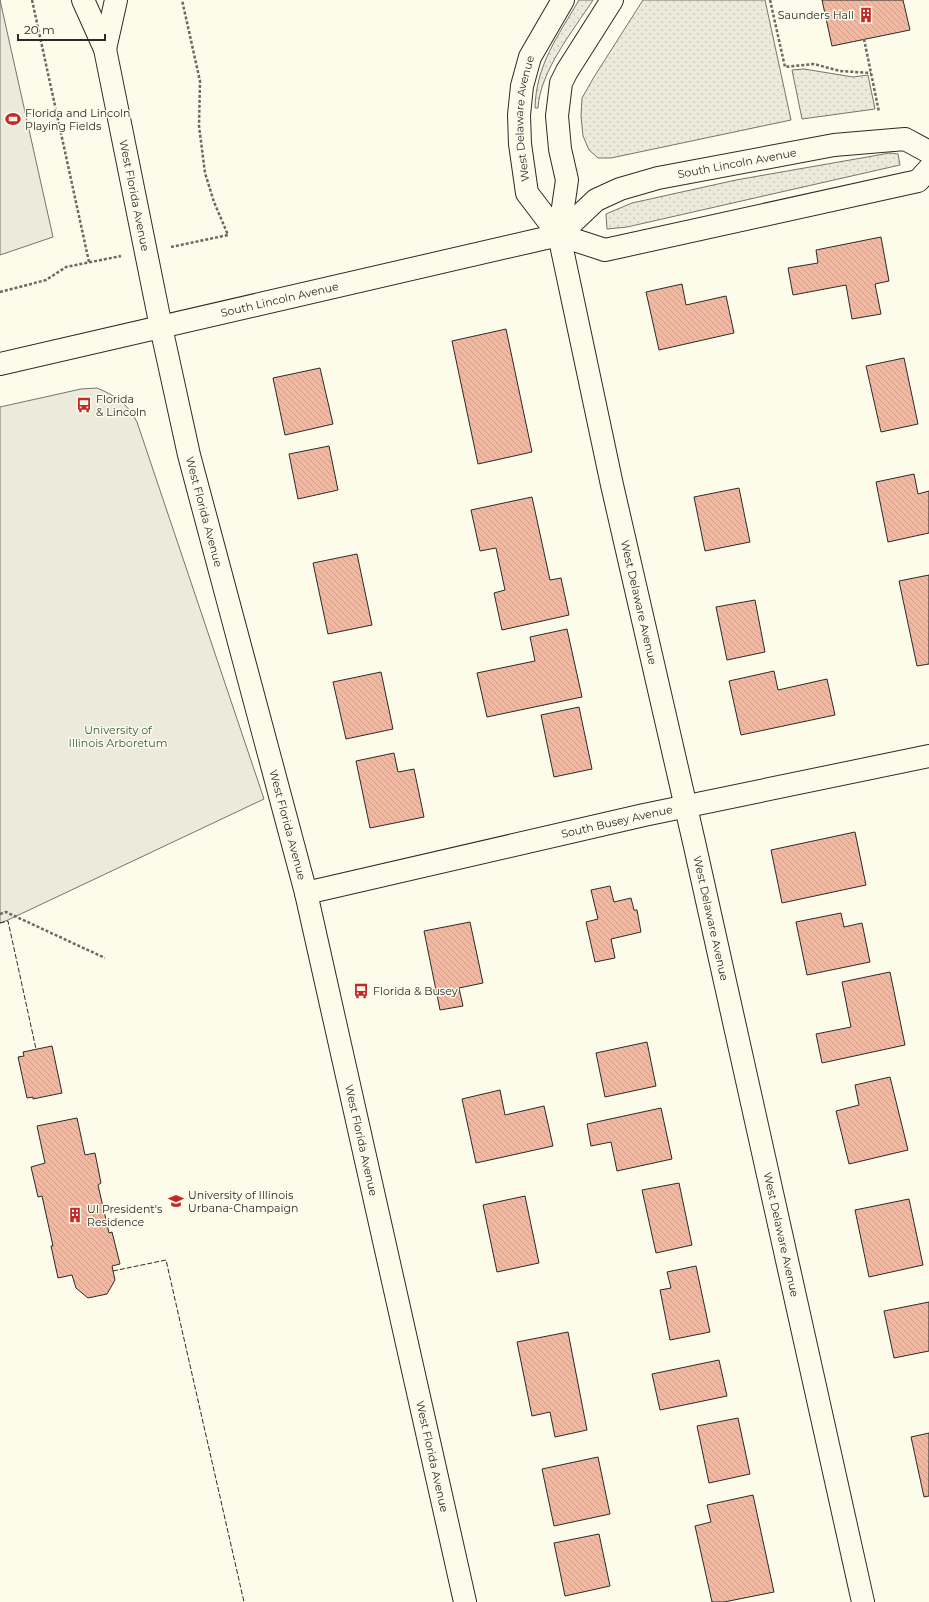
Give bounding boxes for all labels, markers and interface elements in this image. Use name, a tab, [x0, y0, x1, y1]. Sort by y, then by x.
building icon: Saunders Hall	[857, 6, 875, 24]
place label: Saunders Hall	[778, 8, 854, 22]
scale bar	[18, 16, 105, 42]
text: 20 m	[24, 22, 55, 37]
street label: West Delaware Avenue	[512, 54, 537, 183]
place label: Florida and Lincoln Playing Fields	[25, 106, 130, 133]
sports icon: Florida and Lincoln Playing Fields	[4, 110, 22, 128]
street label: West Florida Avenue	[116, 138, 153, 253]
street label: South Lincoln Avenue	[676, 145, 798, 181]
street label: South Lincoln Avenue	[219, 279, 340, 320]
place label: Florida & Lincoln	[96, 392, 147, 419]
bus stop icon: Florida & Lincoln	[75, 396, 93, 414]
street label: West Florida Avenue	[183, 455, 226, 569]
street label: West Delaware Avenue	[618, 538, 660, 666]
park label: University of Illinois Arboretum	[69, 723, 167, 750]
street label: West Florida Avenue	[266, 768, 309, 882]
street label: South Busey Avenue	[560, 802, 674, 841]
street label: West Delaware Avenue	[690, 854, 732, 982]
bus stop icon: Florida & Busey	[352, 982, 370, 1000]
place label: Florida & Busey	[373, 984, 458, 998]
street label: West Florida Avenue	[342, 1083, 381, 1197]
street label: West Delaware Avenue	[761, 1171, 802, 1298]
place label: University of Illinois Urbana-Champaign	[188, 1188, 298, 1215]
school or university icon: University of Illinois Urbana-Champaign	[167, 1192, 185, 1210]
place label: UI President's Residence	[87, 1202, 163, 1229]
building icon: UI President's Residence	[66, 1206, 84, 1224]
street label: West Florida Avenue	[413, 1399, 452, 1514]

